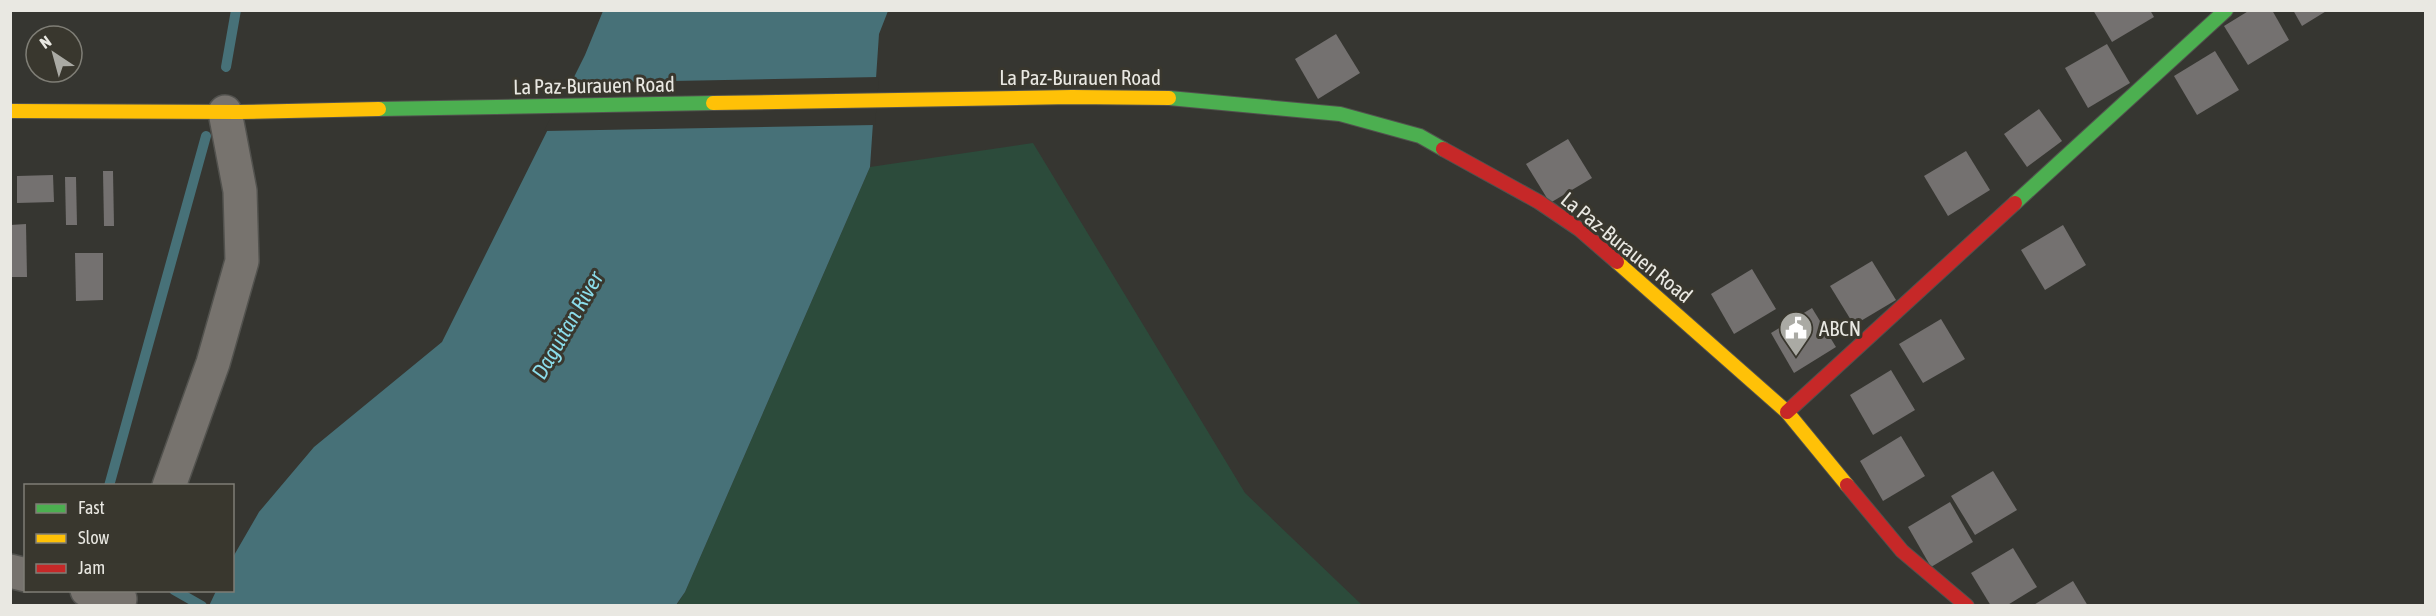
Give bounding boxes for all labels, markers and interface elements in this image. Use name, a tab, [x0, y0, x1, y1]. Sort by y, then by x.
north arrow	[24, 24, 84, 84]
text: N	[36, 32, 54, 52]
street label: La Paz-Burauen Road	[999, 65, 1161, 89]
street label: La Paz-Burauen Road	[513, 72, 675, 98]
street label: La Paz-Burauen Road	[1557, 187, 1697, 307]
water label: Daguitan River	[526, 265, 609, 383]
public building icon: ABCN	[1778, 310, 1814, 357]
place label: ABCN	[1819, 316, 1861, 340]
legend	[24, 484, 234, 592]
text: Fast	[78, 497, 105, 518]
text: Slow	[78, 527, 109, 548]
text: Jam	[78, 557, 105, 578]

